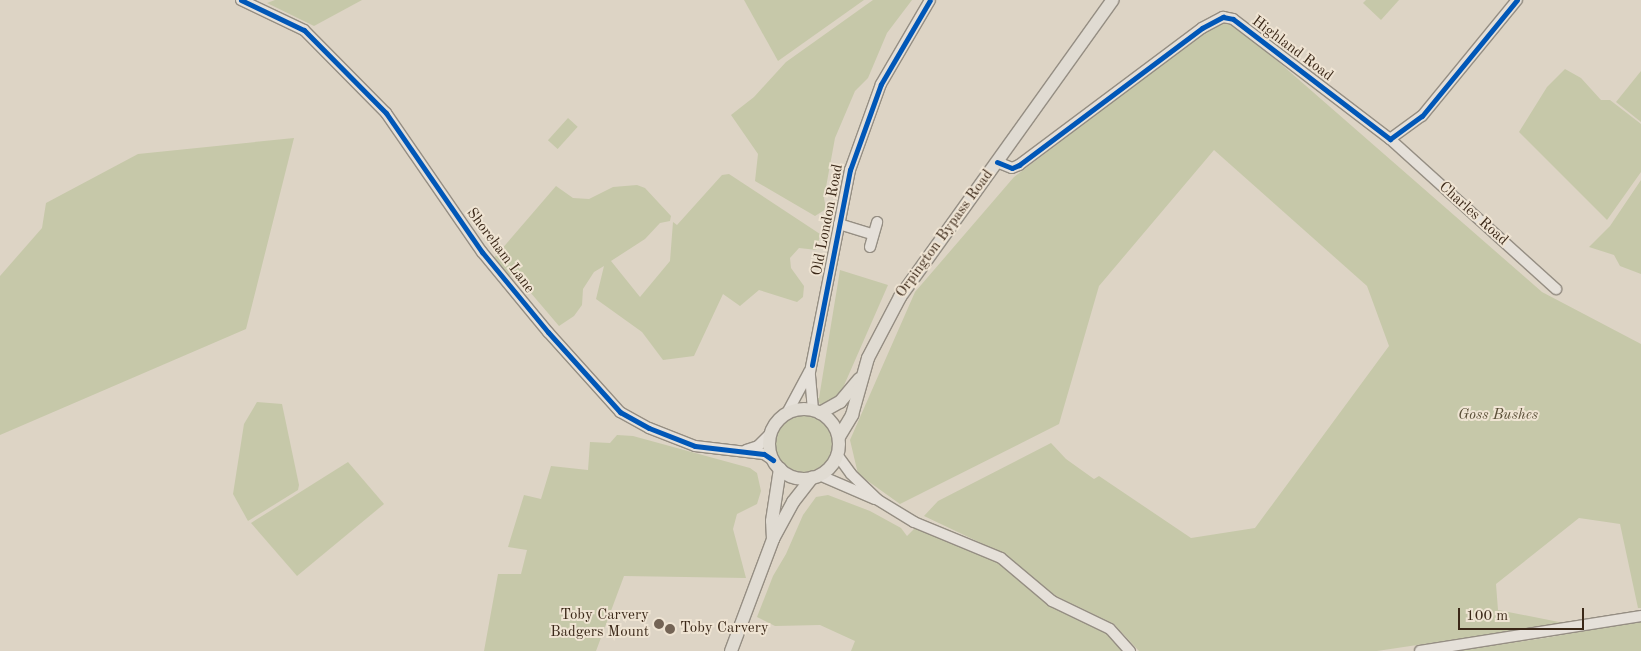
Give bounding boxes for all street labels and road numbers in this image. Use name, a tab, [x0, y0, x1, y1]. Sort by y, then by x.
street label: Highland Road	[1248, 13, 1336, 85]
street label: Old London Road	[808, 163, 848, 277]
street label: Orpington Bypass Road	[893, 167, 997, 301]
street label: Charles Road	[1435, 178, 1511, 250]
street label: Shoreham Lane	[462, 205, 538, 297]

